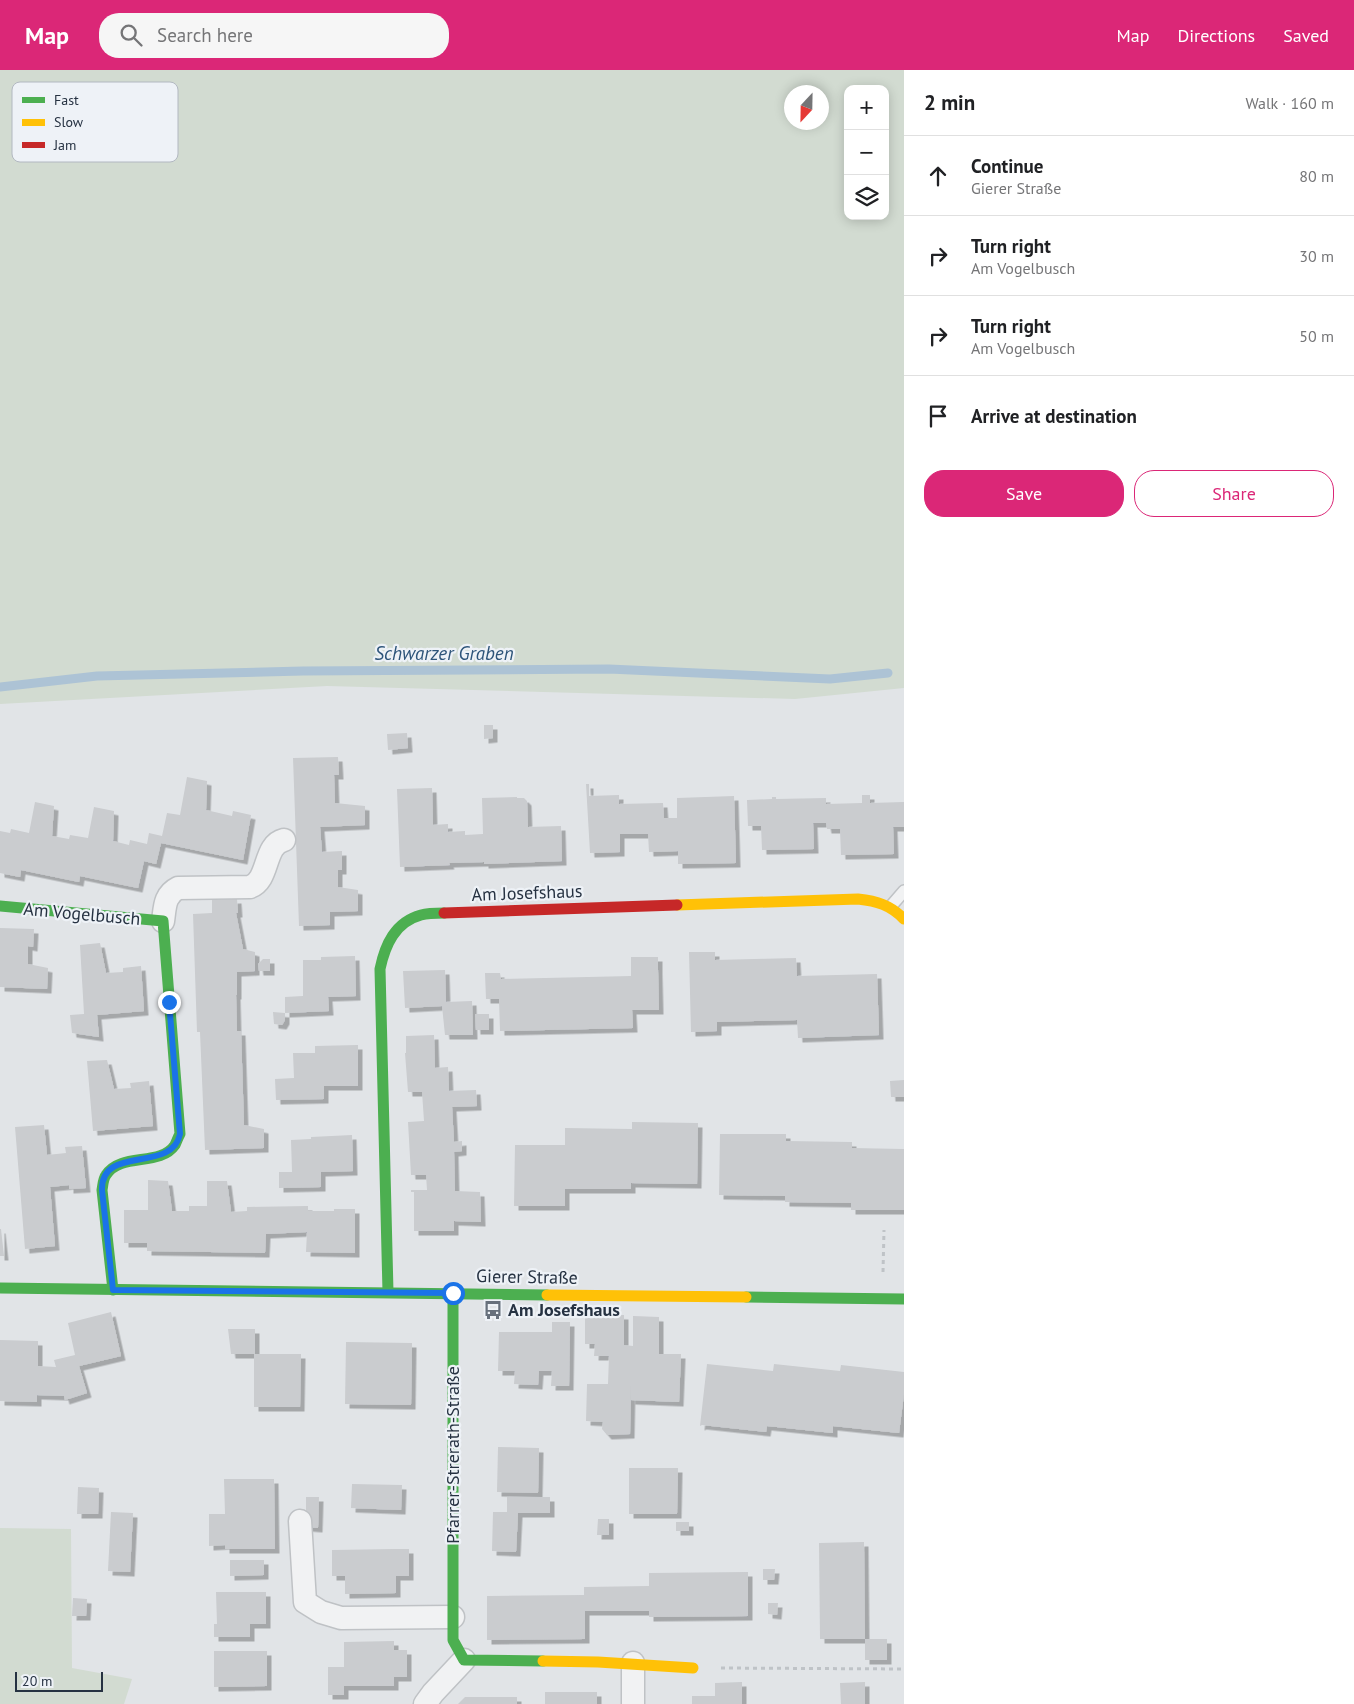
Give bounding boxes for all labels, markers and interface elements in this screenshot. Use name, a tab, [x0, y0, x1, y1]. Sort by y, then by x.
search box	[99, 13, 449, 58]
text: Map	[25, 20, 69, 51]
icon: search	[117, 21, 145, 49]
text: Search here	[157, 23, 253, 47]
text: Map	[1117, 24, 1149, 47]
text: Directions	[1177, 24, 1255, 47]
text: Saved	[1283, 24, 1329, 47]
legend	[12, 82, 178, 162]
north arrow	[784, 85, 829, 130]
map controls	[844, 85, 889, 220]
button: +	[844, 85, 889, 130]
text: 2 min	[924, 89, 975, 116]
text: Fast	[54, 91, 79, 109]
text: Walk · 160 m	[1245, 93, 1334, 113]
text: Slow	[54, 113, 84, 131]
button: −	[844, 130, 889, 175]
text: Jam	[53, 136, 76, 154]
text: Continue	[971, 154, 1043, 178]
icon: ahead	[924, 162, 952, 190]
text: 80 m	[1299, 166, 1334, 186]
button: layers	[844, 175, 889, 220]
text: Gierer Straße	[971, 178, 1061, 198]
text: Turn right	[971, 234, 1051, 258]
icon: right	[924, 242, 952, 270]
text: 30 m	[1299, 246, 1334, 266]
text: Am Vogelbusch	[971, 258, 1075, 278]
text: Turn right	[971, 314, 1051, 338]
icon: right	[924, 322, 952, 350]
text: 50 m	[1299, 326, 1334, 346]
text: Am Vogelbusch	[971, 338, 1075, 358]
icon: arrive	[924, 402, 952, 430]
text: Arrive at destination	[971, 404, 1137, 428]
button: Save	[924, 470, 1124, 517]
button: Share	[1134, 470, 1334, 517]
water label: Schwarzer Graben	[374, 641, 514, 665]
street label: Am Josefshaus	[471, 879, 583, 906]
street label: Am Vogelbusch	[23, 897, 141, 930]
route end	[158, 991, 181, 1014]
street label: Gierer Straße	[476, 1264, 578, 1289]
route start	[442, 1282, 465, 1305]
place label: Am Josefshaus	[508, 1298, 620, 1321]
bus stop icon: Am Josefshaus	[482, 1299, 504, 1321]
street label: Pfarrer-Strerath-Straße	[441, 1366, 464, 1544]
scale bar	[15, 1669, 102, 1692]
text: 20 m	[22, 1672, 52, 1690]

